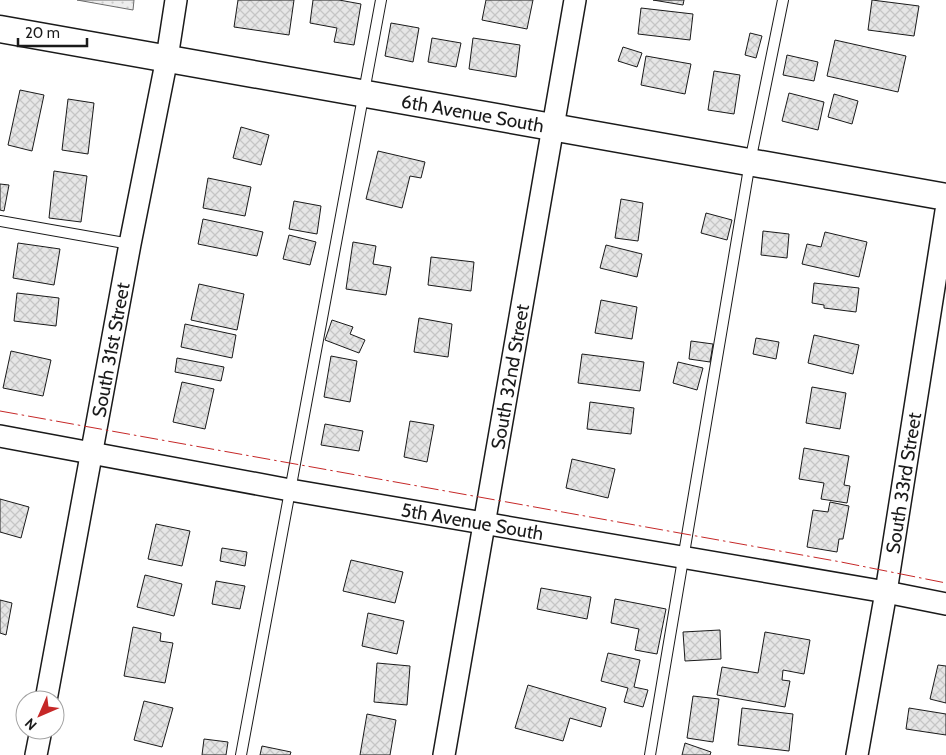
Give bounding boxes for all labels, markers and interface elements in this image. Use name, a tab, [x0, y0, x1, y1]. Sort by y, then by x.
scale bar	[18, 15, 86, 47]
text: 20 m	[25, 24, 60, 42]
street label: 6th Avenue South	[399, 89, 546, 137]
street label: South 31st Street	[87, 280, 134, 419]
street label: South 32nd Street	[486, 302, 534, 451]
street label: South 33rd Street	[881, 410, 926, 555]
street label: 5th Avenue South	[399, 498, 545, 545]
north arrow	[15, 690, 65, 740]
text: N	[21, 714, 41, 734]

